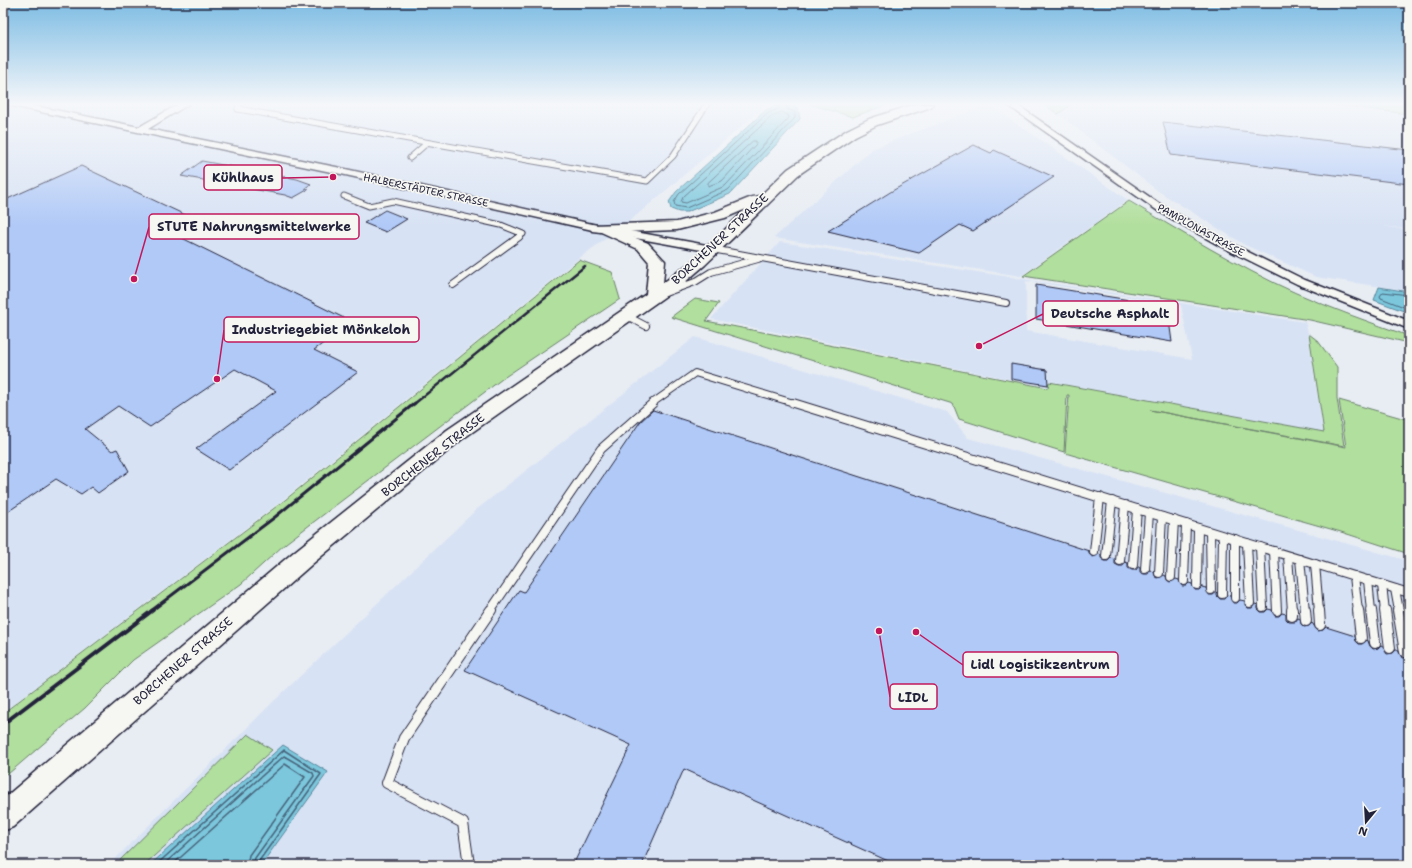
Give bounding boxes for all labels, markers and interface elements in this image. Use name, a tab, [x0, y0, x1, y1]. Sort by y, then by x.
callout: Kühlhaus	[204, 165, 282, 190]
text: Kühlhaus	[212, 169, 274, 186]
street label: HALBERSTÄDTER STRASSE	[362, 170, 490, 210]
street label: BORCHENER STRASSE	[668, 190, 772, 288]
street label: PAMPLONASTRASSE	[1155, 201, 1247, 259]
callout: STUTE Nahrungsmittelwerke	[149, 214, 359, 239]
text: STUTE Nahrungsmittelwerke	[157, 218, 351, 235]
callout: Deutsche Asphalt	[1043, 301, 1178, 326]
text: Deutsche Asphalt	[1051, 305, 1169, 322]
callout: Industriegebiet Mönkeloh	[224, 317, 419, 342]
text: Industriegebiet Mönkeloh	[232, 321, 411, 338]
street label: BORCHENER STRASSE	[378, 410, 488, 500]
street label: BORCHENER STRASSE	[130, 613, 236, 709]
callout: Lidl Logistikzentrum	[963, 652, 1118, 677]
text: Lidl Logistikzentrum	[970, 656, 1110, 673]
callout: LIDL	[890, 684, 937, 709]
text: LIDL	[898, 689, 928, 706]
north arrow	[1346, 802, 1386, 842]
text: N	[1356, 822, 1370, 840]

